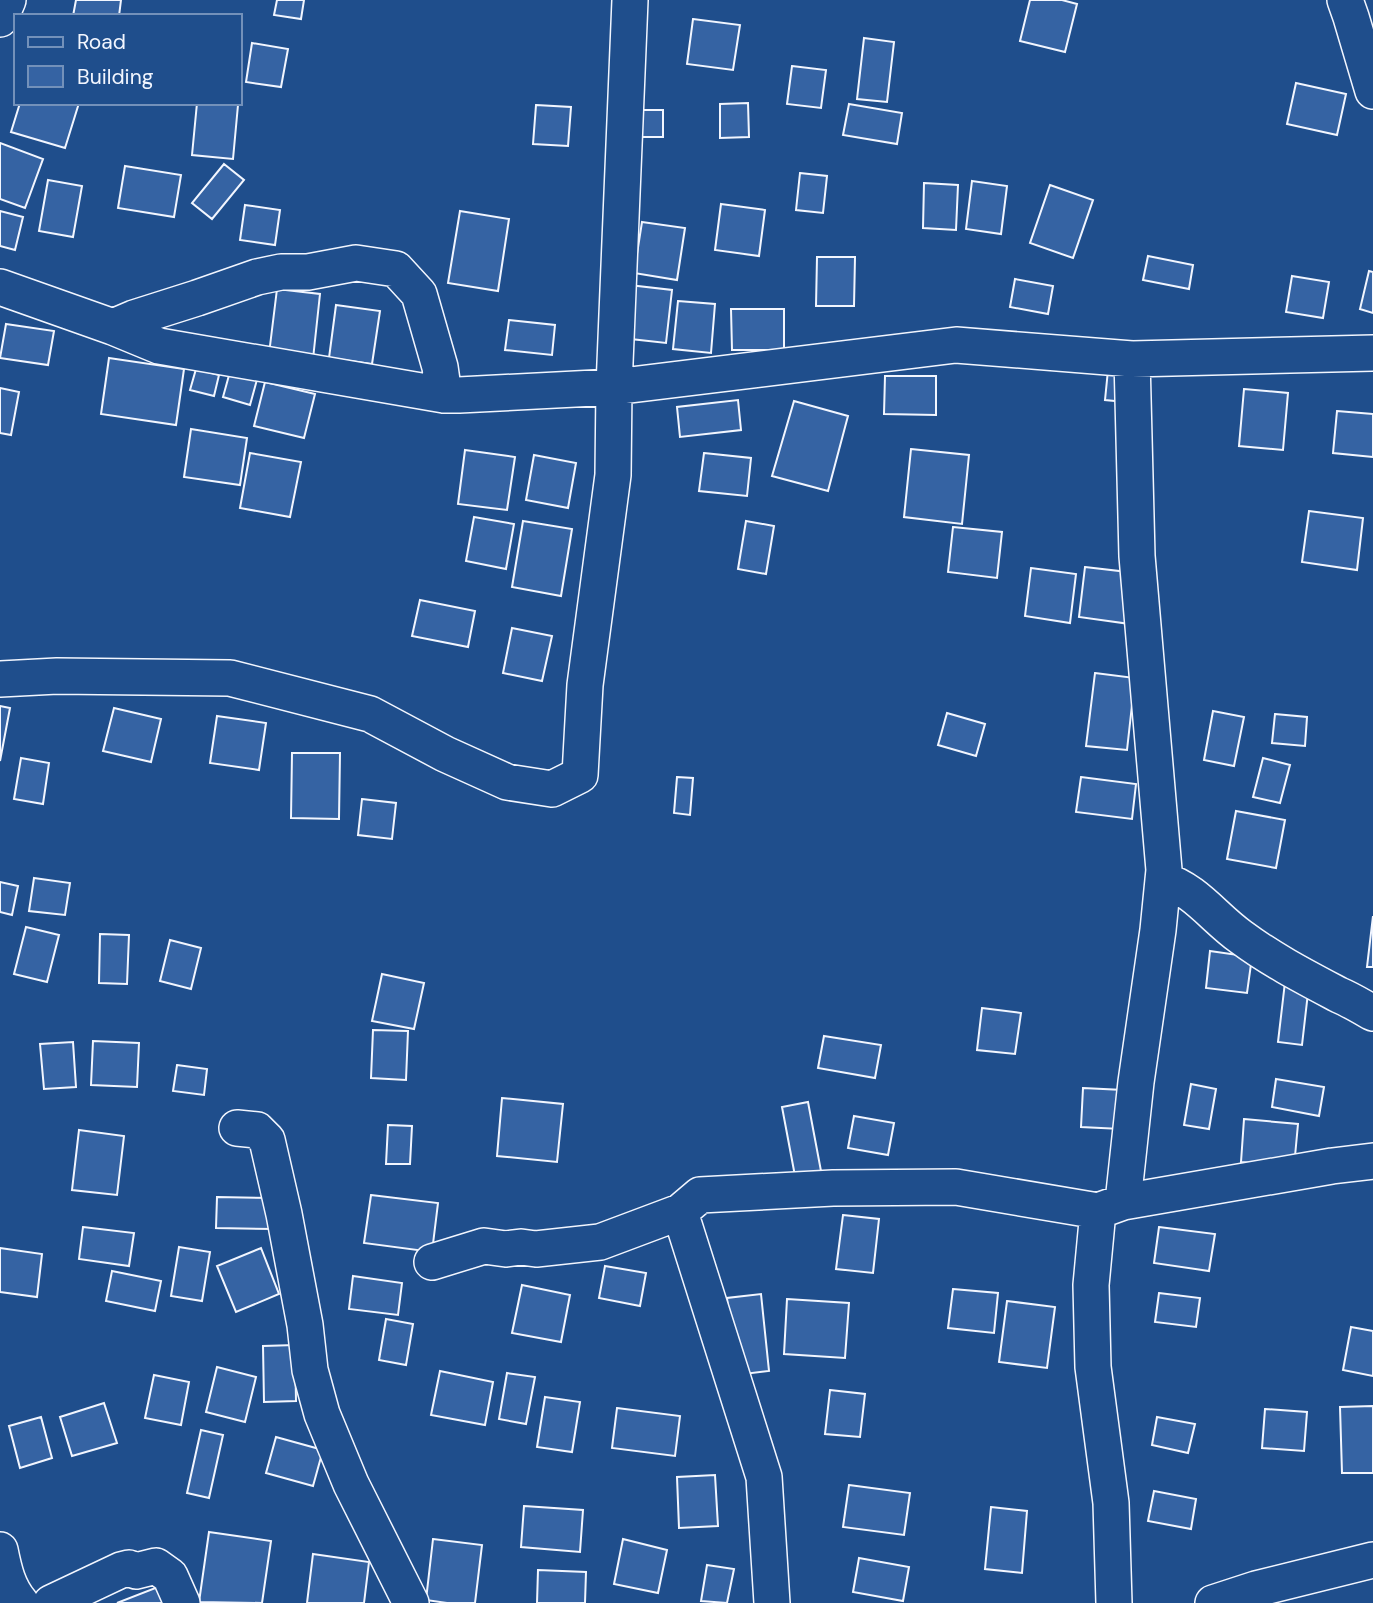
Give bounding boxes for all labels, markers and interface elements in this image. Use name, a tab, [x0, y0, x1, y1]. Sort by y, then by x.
legend	[14, 14, 242, 105]
text: Road	[77, 28, 126, 56]
text: Building	[77, 63, 154, 91]

